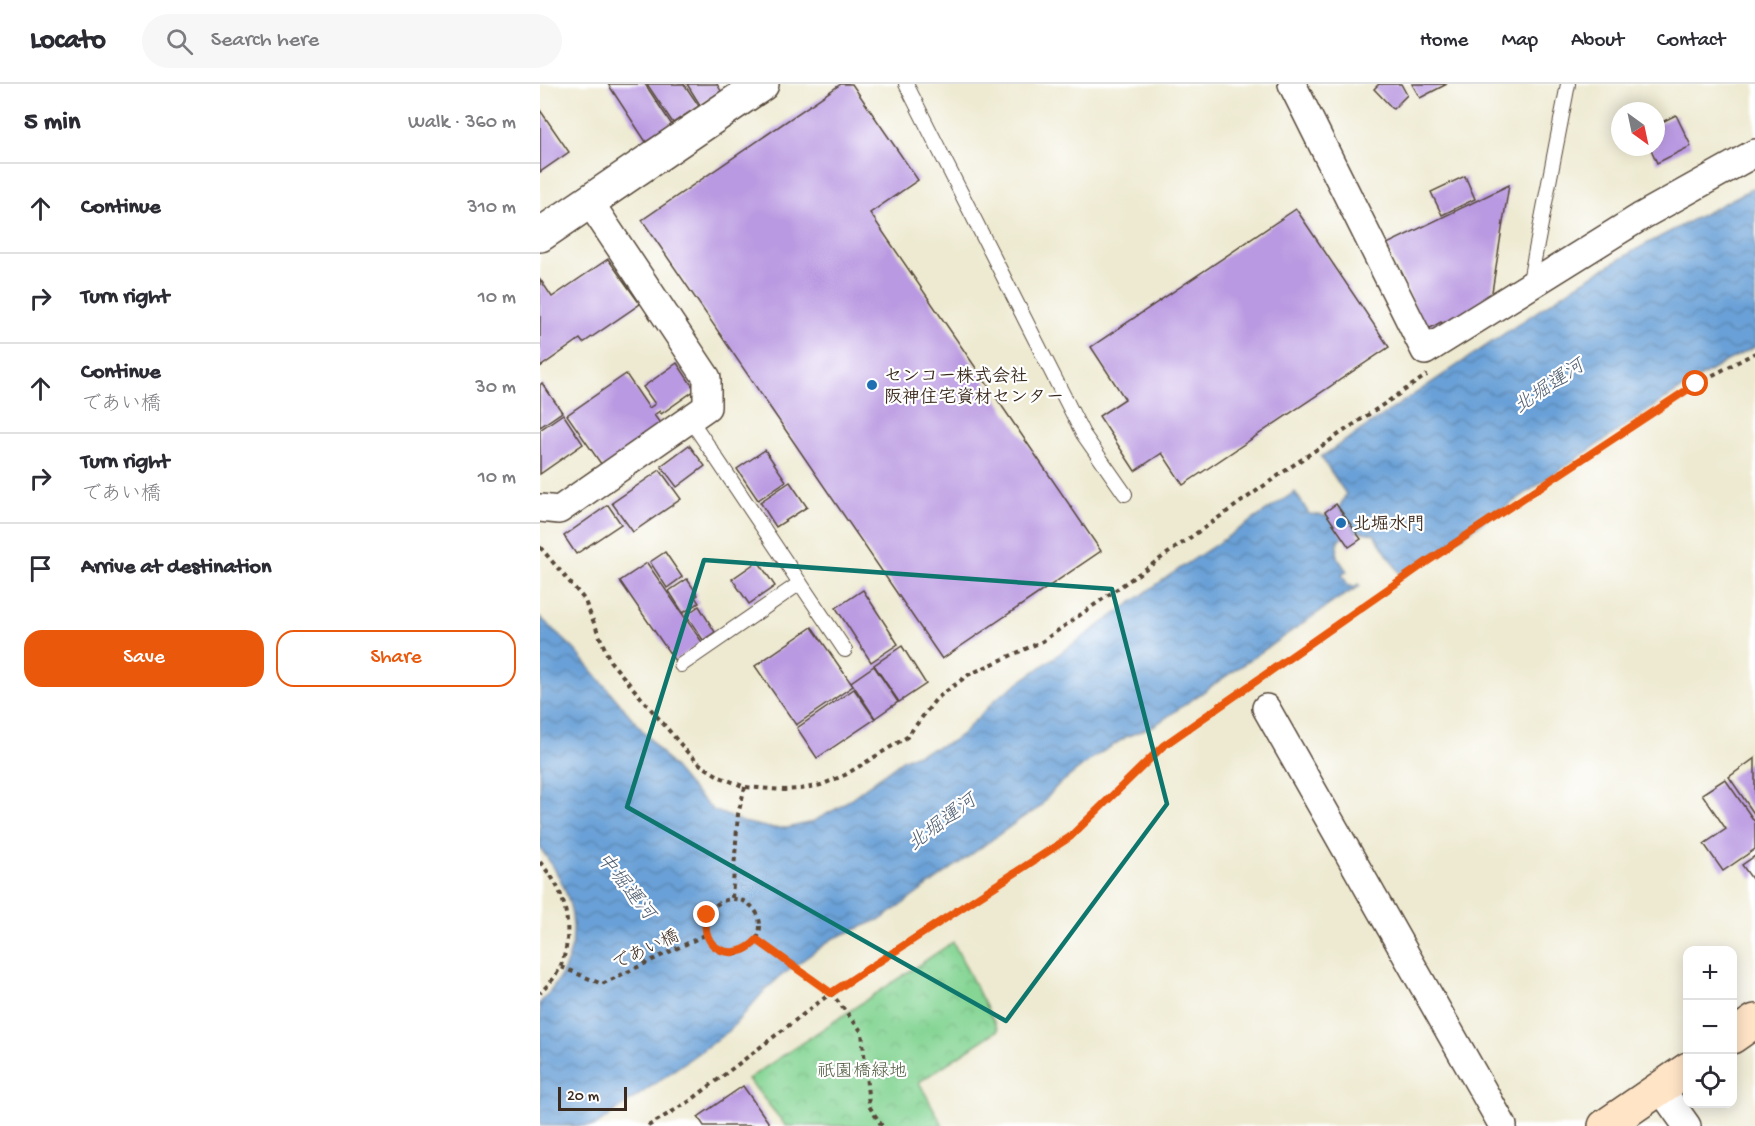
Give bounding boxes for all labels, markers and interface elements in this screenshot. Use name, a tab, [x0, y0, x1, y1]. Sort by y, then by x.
search box	[142, 14, 562, 68]
text: Locato	[30, 25, 106, 58]
icon: search	[163, 25, 196, 58]
text: Search here	[211, 28, 319, 54]
text: Home	[1420, 29, 1468, 54]
text: Map	[1501, 29, 1538, 54]
text: About	[1571, 29, 1624, 54]
text: Contact	[1657, 29, 1725, 54]
north arrow	[1611, 102, 1665, 156]
text: 5 min	[24, 108, 80, 139]
text: Walk · 360 m	[408, 112, 516, 135]
icon: ahead	[24, 192, 57, 225]
text: Continue	[81, 195, 161, 221]
text: 310 m	[467, 197, 516, 220]
icon: right	[24, 282, 57, 315]
text: Turn right	[81, 285, 169, 311]
text: 10 m	[478, 287, 516, 310]
water label: 北堀運河	[1510, 353, 1592, 420]
text: Continue	[81, 360, 161, 386]
place label: センコー株式会社 阪神住宅資材センター	[884, 366, 1064, 409]
route start	[1682, 370, 1708, 396]
icon: ahead	[24, 372, 57, 405]
text: 30 m	[475, 377, 516, 400]
marker: センコー株式会社 阪神住宅資材センター	[865, 378, 879, 392]
text: であい橋	[81, 394, 161, 417]
text: Turn right	[81, 450, 169, 476]
icon: right	[24, 462, 57, 495]
text: 10 m	[478, 467, 516, 490]
text: であい橋	[81, 484, 161, 507]
place label: 北堀水門	[1353, 514, 1425, 536]
marker: 北堀水門	[1334, 516, 1348, 530]
icon: arrive	[24, 552, 57, 585]
text: Arrive at destination	[81, 555, 271, 581]
button: Save	[24, 630, 264, 687]
button: Share	[276, 630, 516, 687]
water label: 北堀運河	[904, 788, 984, 857]
water label: 中堀運河	[590, 848, 662, 928]
route end	[693, 901, 719, 927]
street label: であい橋	[609, 926, 683, 976]
map controls	[1683, 946, 1737, 1108]
button: +	[1683, 946, 1737, 1000]
button: −	[1683, 1000, 1737, 1054]
button: locate	[1683, 1054, 1737, 1108]
park label: 祇園橋緑地	[817, 1061, 907, 1083]
scale bar	[558, 1084, 627, 1112]
text: 20 m	[567, 1088, 599, 1107]

